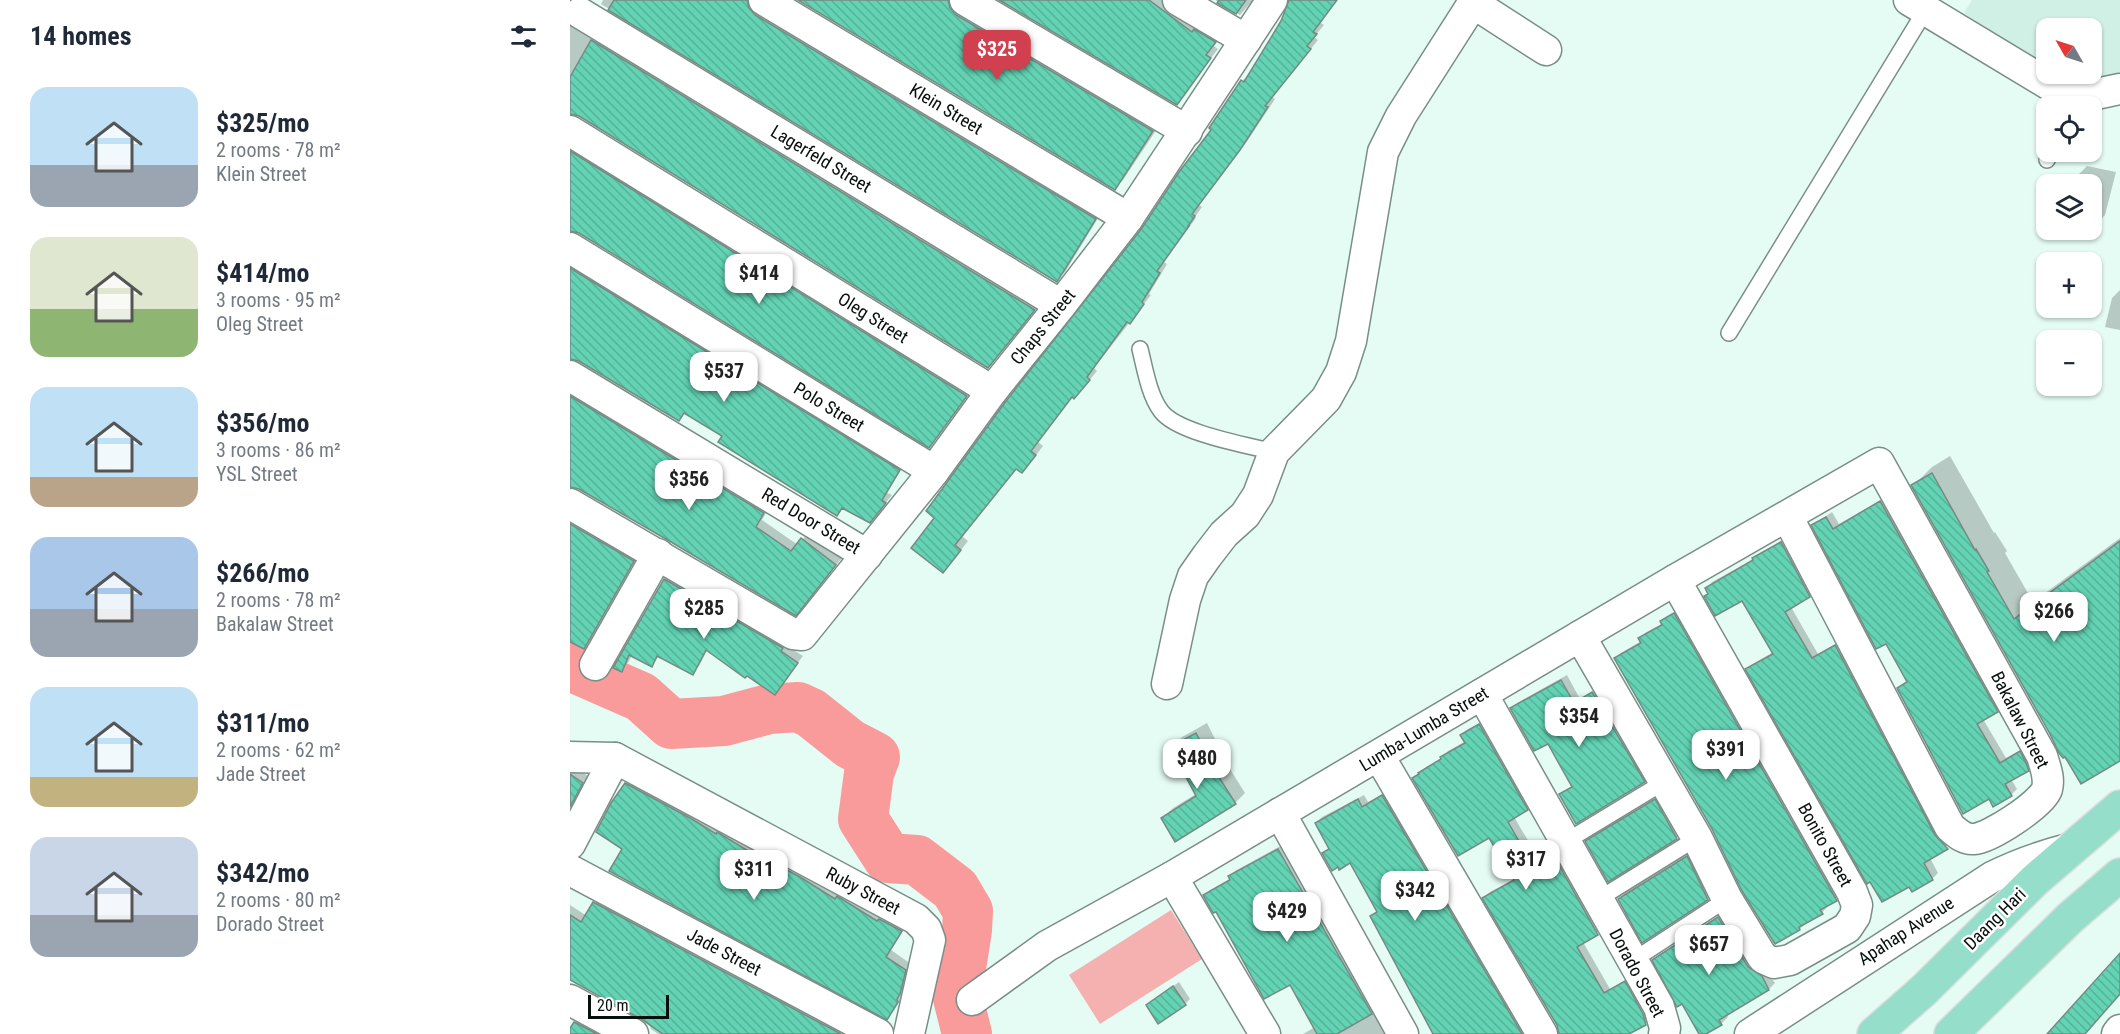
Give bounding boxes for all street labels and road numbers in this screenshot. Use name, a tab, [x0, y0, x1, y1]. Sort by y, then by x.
street label: Klein Street	[906, 79, 987, 139]
street label: Lagerfeld Street	[767, 120, 875, 197]
street label: Chaps Street	[1006, 285, 1079, 369]
street label: Oleg Street	[834, 288, 912, 347]
street label: Polo Street	[790, 377, 868, 436]
street label: Red Door Street	[758, 483, 864, 558]
street label: Bakalaw Street	[1987, 668, 2054, 772]
street label: Lumba-Lumba Street	[1355, 682, 1492, 775]
street label: Bonito Street	[1794, 799, 1857, 890]
street label: Ruby Street	[823, 862, 904, 919]
street label: Daang Hari	[1959, 883, 2030, 954]
street label: Apahap Avenue	[1854, 892, 1958, 969]
street label: Jade Street	[684, 923, 765, 980]
street label: Dorado Street	[1605, 925, 1670, 1021]

